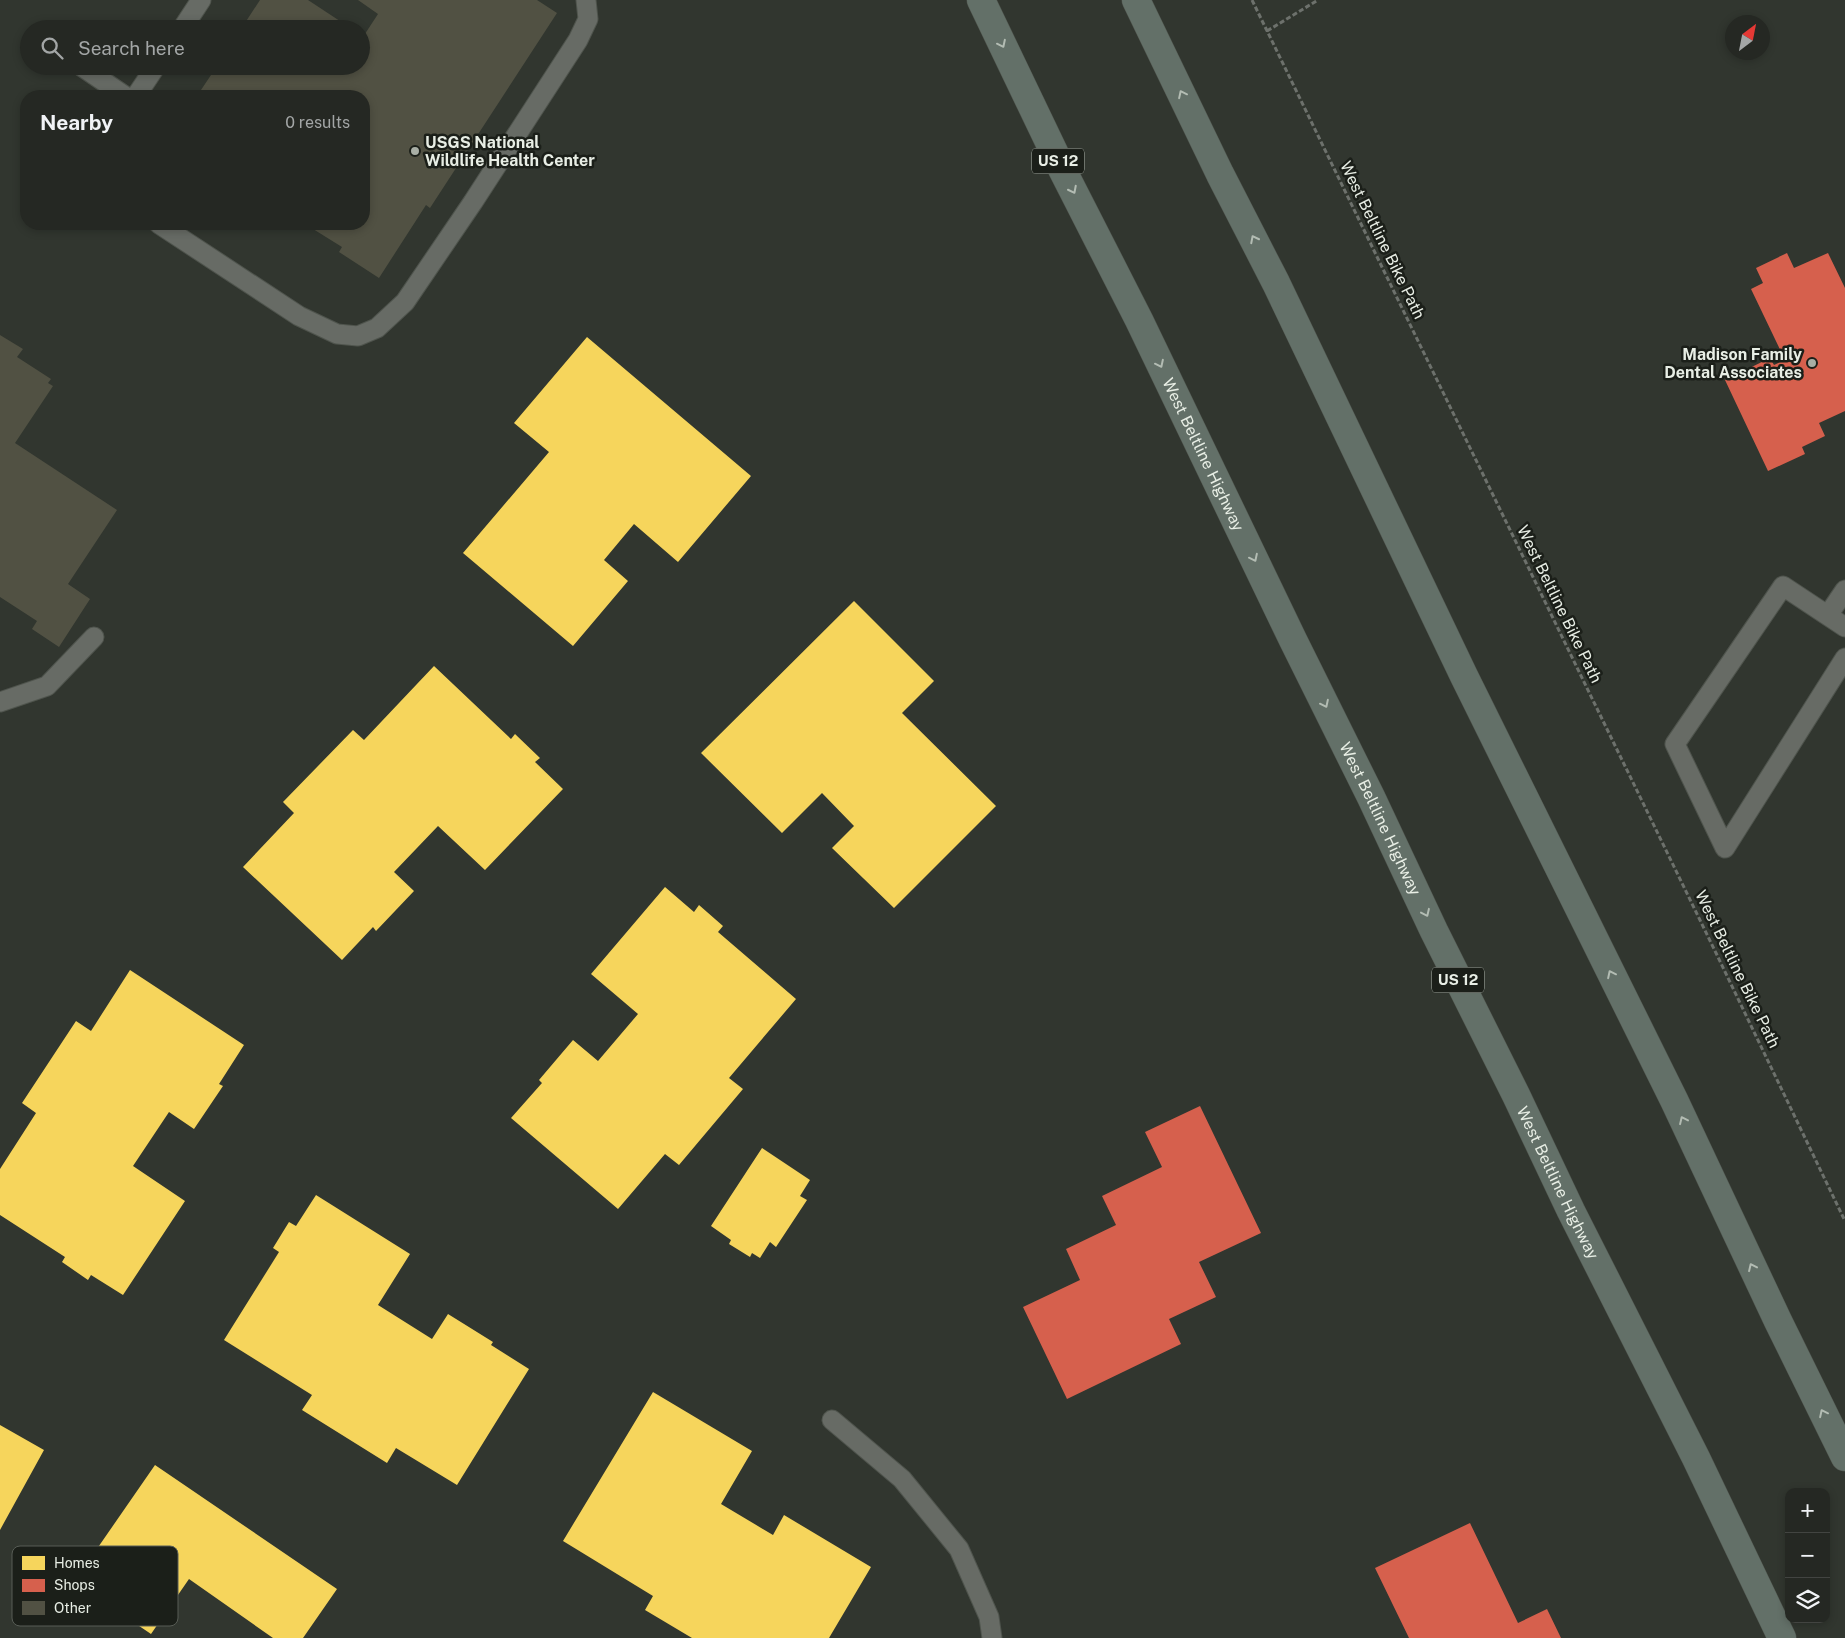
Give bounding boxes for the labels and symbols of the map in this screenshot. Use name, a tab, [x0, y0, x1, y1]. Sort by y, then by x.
north arrow	[1725, 15, 1770, 60]
one-way arrow	[996, 39, 1006, 48]
one-way arrow	[1177, 90, 1188, 99]
place label: USGS National Wildlife Health Center	[425, 133, 595, 170]
marker: USGS National Wildlife Health Center	[409, 145, 421, 157]
road number: US 12	[1032, 148, 1084, 174]
street label: West Beltline Bike Path	[1336, 158, 1429, 322]
one-way arrow	[1067, 185, 1077, 194]
one-way arrow	[1250, 235, 1260, 244]
place label: Madison Family Dental Associates	[1664, 345, 1802, 382]
marker: Madison Family Dental Associates	[1806, 357, 1818, 369]
one-way arrow	[1154, 359, 1165, 368]
street label: West Beltline Highway	[1158, 375, 1248, 535]
street label: West Beltline Bike Path	[1513, 522, 1606, 686]
one-way arrow	[1248, 553, 1258, 562]
one-way arrow	[1319, 699, 1329, 708]
street label: West Beltline Highway	[1335, 739, 1425, 899]
street label: West Beltline Bike Path	[1691, 887, 1784, 1051]
one-way arrow	[1419, 908, 1429, 917]
road number: US 12	[1432, 968, 1484, 992]
one-way arrow	[1607, 970, 1618, 979]
street label: West Beltline Highway	[1513, 1103, 1603, 1263]
one-way arrow	[1679, 1116, 1689, 1125]
one-way arrow	[1748, 1263, 1759, 1272]
one-way arrow	[1819, 1409, 1830, 1418]
legend	[12, 1546, 178, 1626]
text: Homes	[54, 1555, 100, 1571]
text: Shops	[54, 1577, 95, 1593]
text: Other	[54, 1600, 91, 1616]

